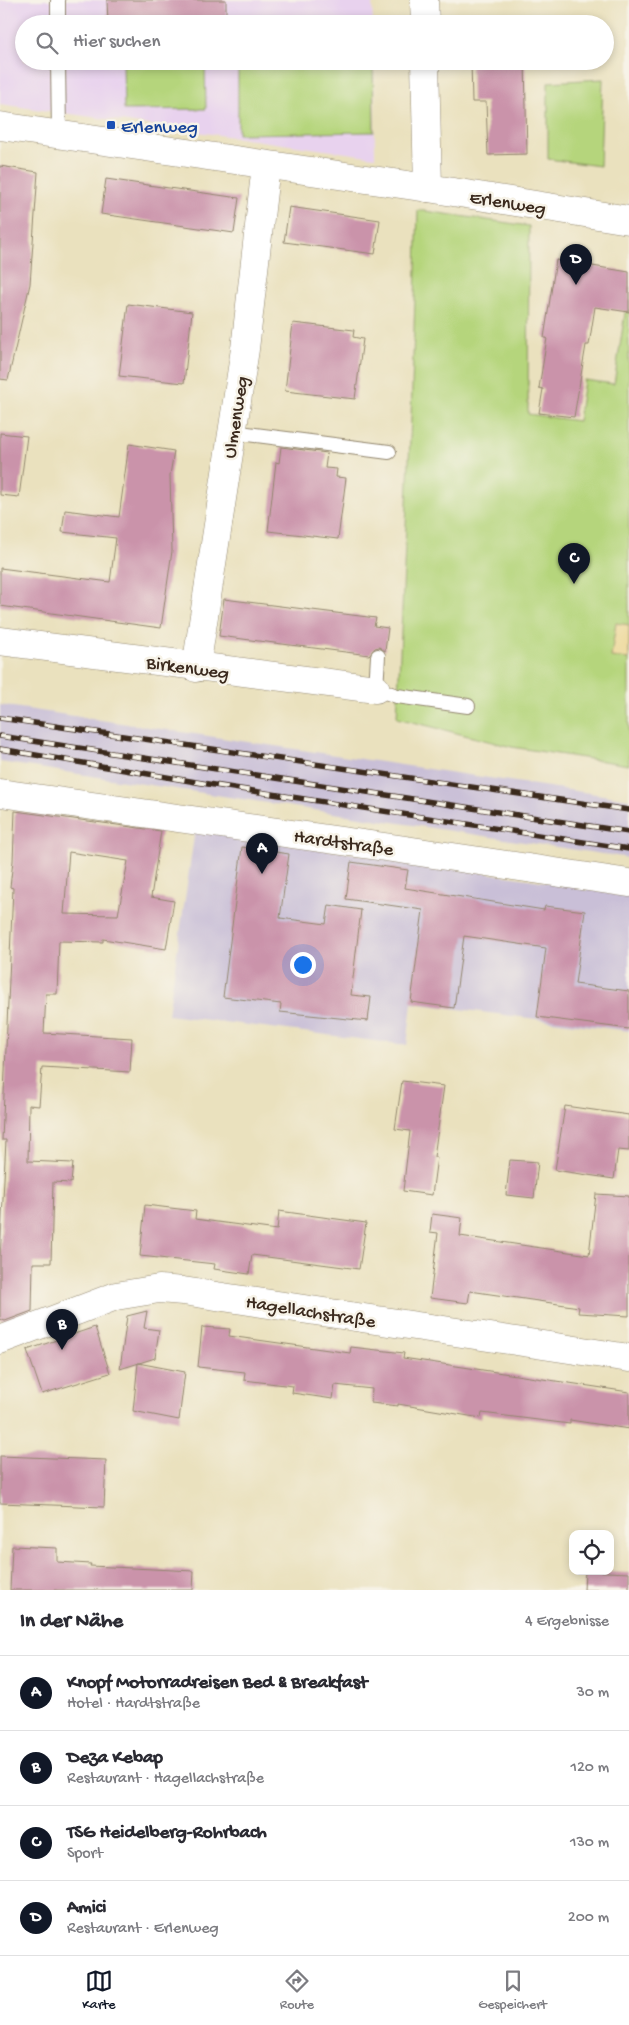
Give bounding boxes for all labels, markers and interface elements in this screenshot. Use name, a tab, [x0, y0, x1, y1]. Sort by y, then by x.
search box	[15, 15, 614, 70]
icon: search	[33, 29, 61, 57]
text: Hier suchen	[73, 31, 160, 54]
place label: Erlenweg	[121, 117, 198, 140]
marker: Erlenweg	[105, 119, 117, 131]
street label: Erlenweg	[468, 187, 547, 222]
pin: D	[560, 244, 592, 285]
street label: Ulmenweg	[220, 375, 255, 460]
pin: C	[558, 543, 590, 584]
street label: Birkenweg	[144, 652, 230, 687]
street label: Hardtstraße	[292, 826, 395, 863]
pin: A	[246, 833, 278, 874]
your location	[290, 952, 316, 978]
street label: Hagellachstraße	[244, 1292, 377, 1335]
pin: B	[46, 1309, 78, 1350]
map controls	[569, 1530, 614, 1575]
button: locate	[569, 1530, 614, 1575]
text: In der Nähe	[20, 1610, 123, 1635]
text: 4 Ergebnisse	[525, 1613, 609, 1632]
text: Knopf Motorradreisen Bed & Breakfast	[67, 1672, 368, 1695]
text: A	[31, 1684, 41, 1703]
text: 30 m	[576, 1684, 609, 1703]
text: Hotel · Hardtstraße	[67, 1695, 200, 1714]
text: Deza Kebap	[67, 1747, 163, 1770]
text: B	[32, 1759, 40, 1778]
text: 120 m	[570, 1759, 609, 1778]
text: Restaurant · Hagellachstraße	[67, 1770, 264, 1789]
text: TSG Heidelberg-Rohrbach	[67, 1822, 267, 1845]
text: C	[32, 1834, 40, 1853]
text: 130 m	[570, 1834, 609, 1853]
text: Sport	[67, 1845, 103, 1864]
text: Amici	[67, 1897, 106, 1920]
text: D	[31, 1909, 41, 1928]
text: 200 m	[568, 1909, 609, 1928]
text: Restaurant · Erlenweg	[67, 1920, 219, 1939]
tab: Karte	[82, 1967, 116, 2014]
tab: Route	[280, 1967, 314, 2014]
tab: Gespeichert	[478, 1967, 547, 2014]

